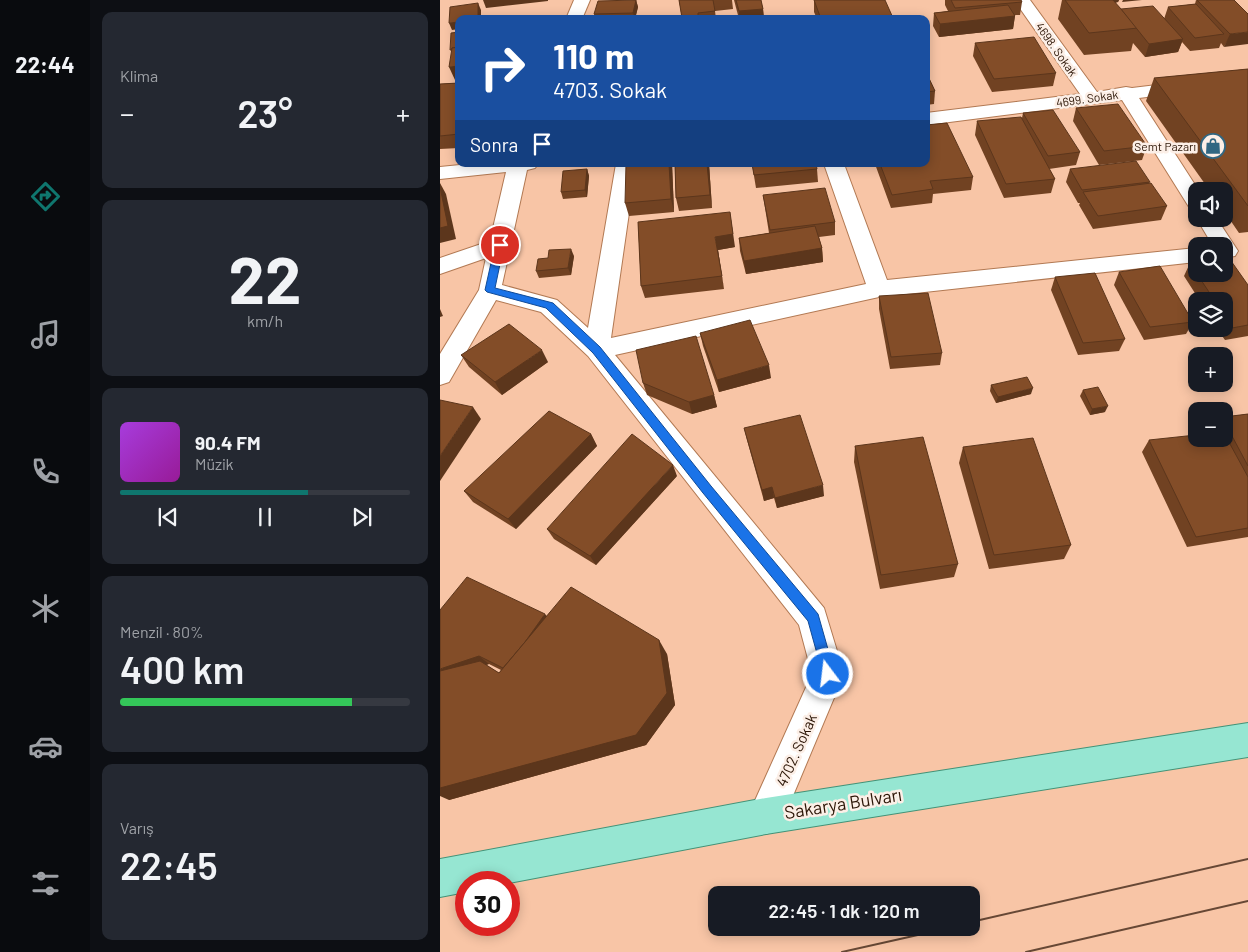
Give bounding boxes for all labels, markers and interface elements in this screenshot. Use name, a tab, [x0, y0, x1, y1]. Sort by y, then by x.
street label: 4698. Sokak	[1033, 19, 1081, 79]
text: 110 m	[553, 34, 634, 76]
icon: right	[470, 35, 535, 100]
text: 22:44	[15, 51, 75, 77]
text: Klima	[120, 66, 158, 85]
text: 4703. Sokak	[553, 76, 667, 102]
street label: 4699. Sokak	[1055, 87, 1119, 109]
text: 23°	[237, 90, 293, 136]
text: −	[120, 96, 134, 130]
text: +	[396, 96, 410, 130]
icon: arrive	[528, 130, 556, 158]
text: Sonra	[470, 133, 518, 156]
shop icon: Semt Pazarı	[1200, 133, 1226, 159]
place label: Semt Pazarı	[1134, 139, 1196, 153]
icon: directions	[28, 179, 63, 214]
map controls	[1188, 182, 1233, 447]
button: sound	[1188, 182, 1233, 227]
pin	[479, 224, 521, 266]
icon: arrive	[486, 231, 514, 259]
button: search	[1188, 237, 1233, 282]
text: 22	[229, 239, 301, 317]
button: layers	[1188, 292, 1233, 337]
text: km/h	[247, 311, 283, 330]
icon: music	[28, 317, 63, 352]
button: +	[1188, 347, 1233, 392]
button: −	[1188, 402, 1233, 447]
text: 90.4 FM	[195, 431, 261, 454]
icon: phone	[28, 454, 63, 489]
text: Müzik	[195, 454, 234, 473]
icon: previous	[154, 503, 182, 531]
icon: pause	[251, 503, 279, 531]
icon: next	[348, 503, 376, 531]
icon: climate	[28, 591, 63, 626]
text: Menzil · 80%	[120, 622, 204, 641]
text: 400 km	[120, 646, 244, 692]
position arrow	[801, 647, 853, 699]
street label: 4702. Sokak	[772, 710, 820, 789]
icon: car	[28, 729, 63, 764]
street label: Sakarya Bulvarı	[783, 783, 903, 823]
text: Varış	[120, 818, 154, 837]
text: 22:45	[120, 842, 218, 888]
icon: filters	[28, 866, 63, 901]
speed limit sign: 30	[455, 871, 520, 936]
text: 22:45 · 1 dk · 120 m	[768, 899, 920, 922]

